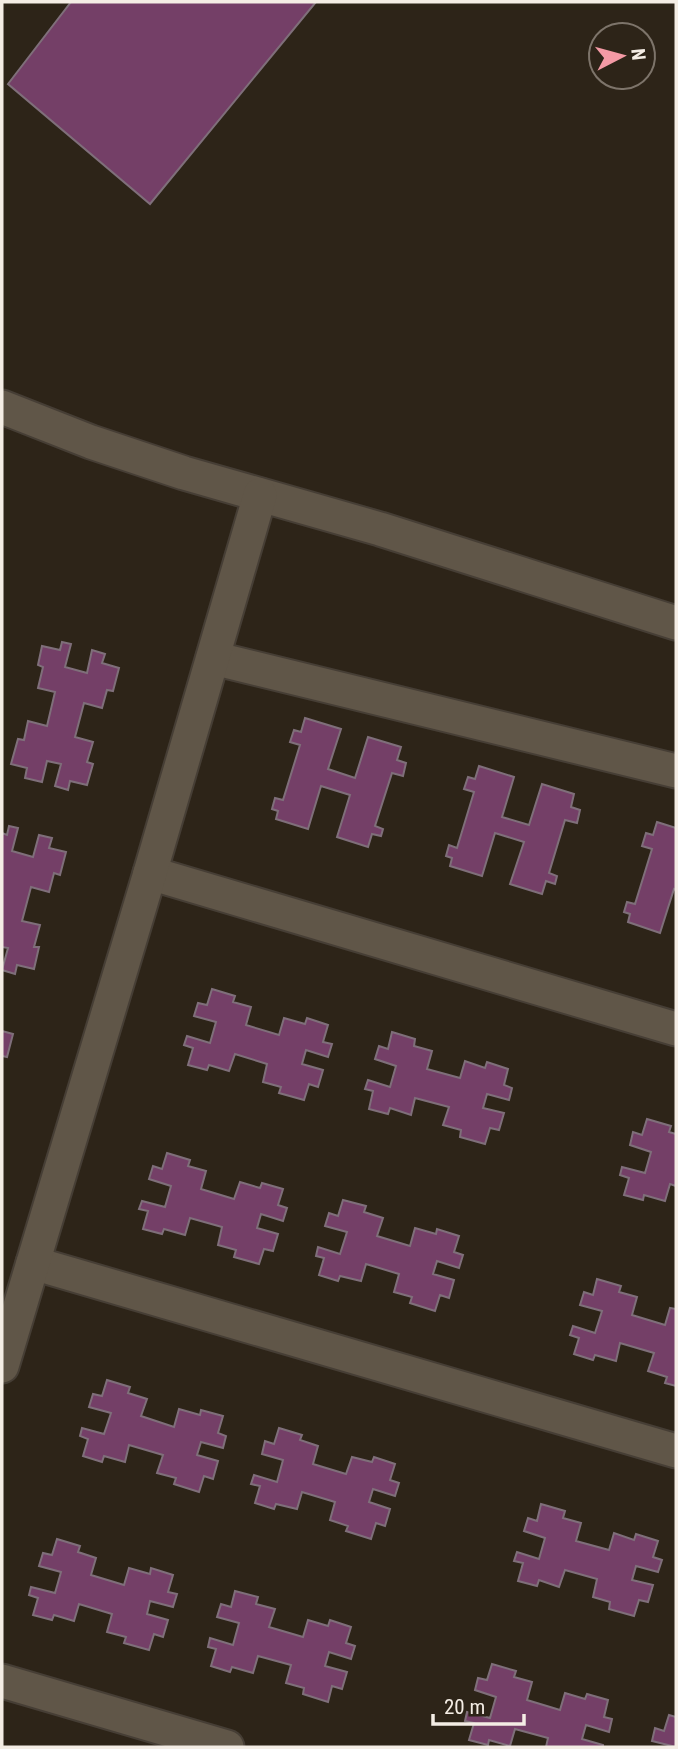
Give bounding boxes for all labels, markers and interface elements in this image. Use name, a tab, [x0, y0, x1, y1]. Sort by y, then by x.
north arrow	[587, 21, 657, 91]
text: N	[626, 47, 650, 61]
scale bar	[433, 1682, 524, 1726]
text: 20 m	[444, 1695, 485, 1719]

